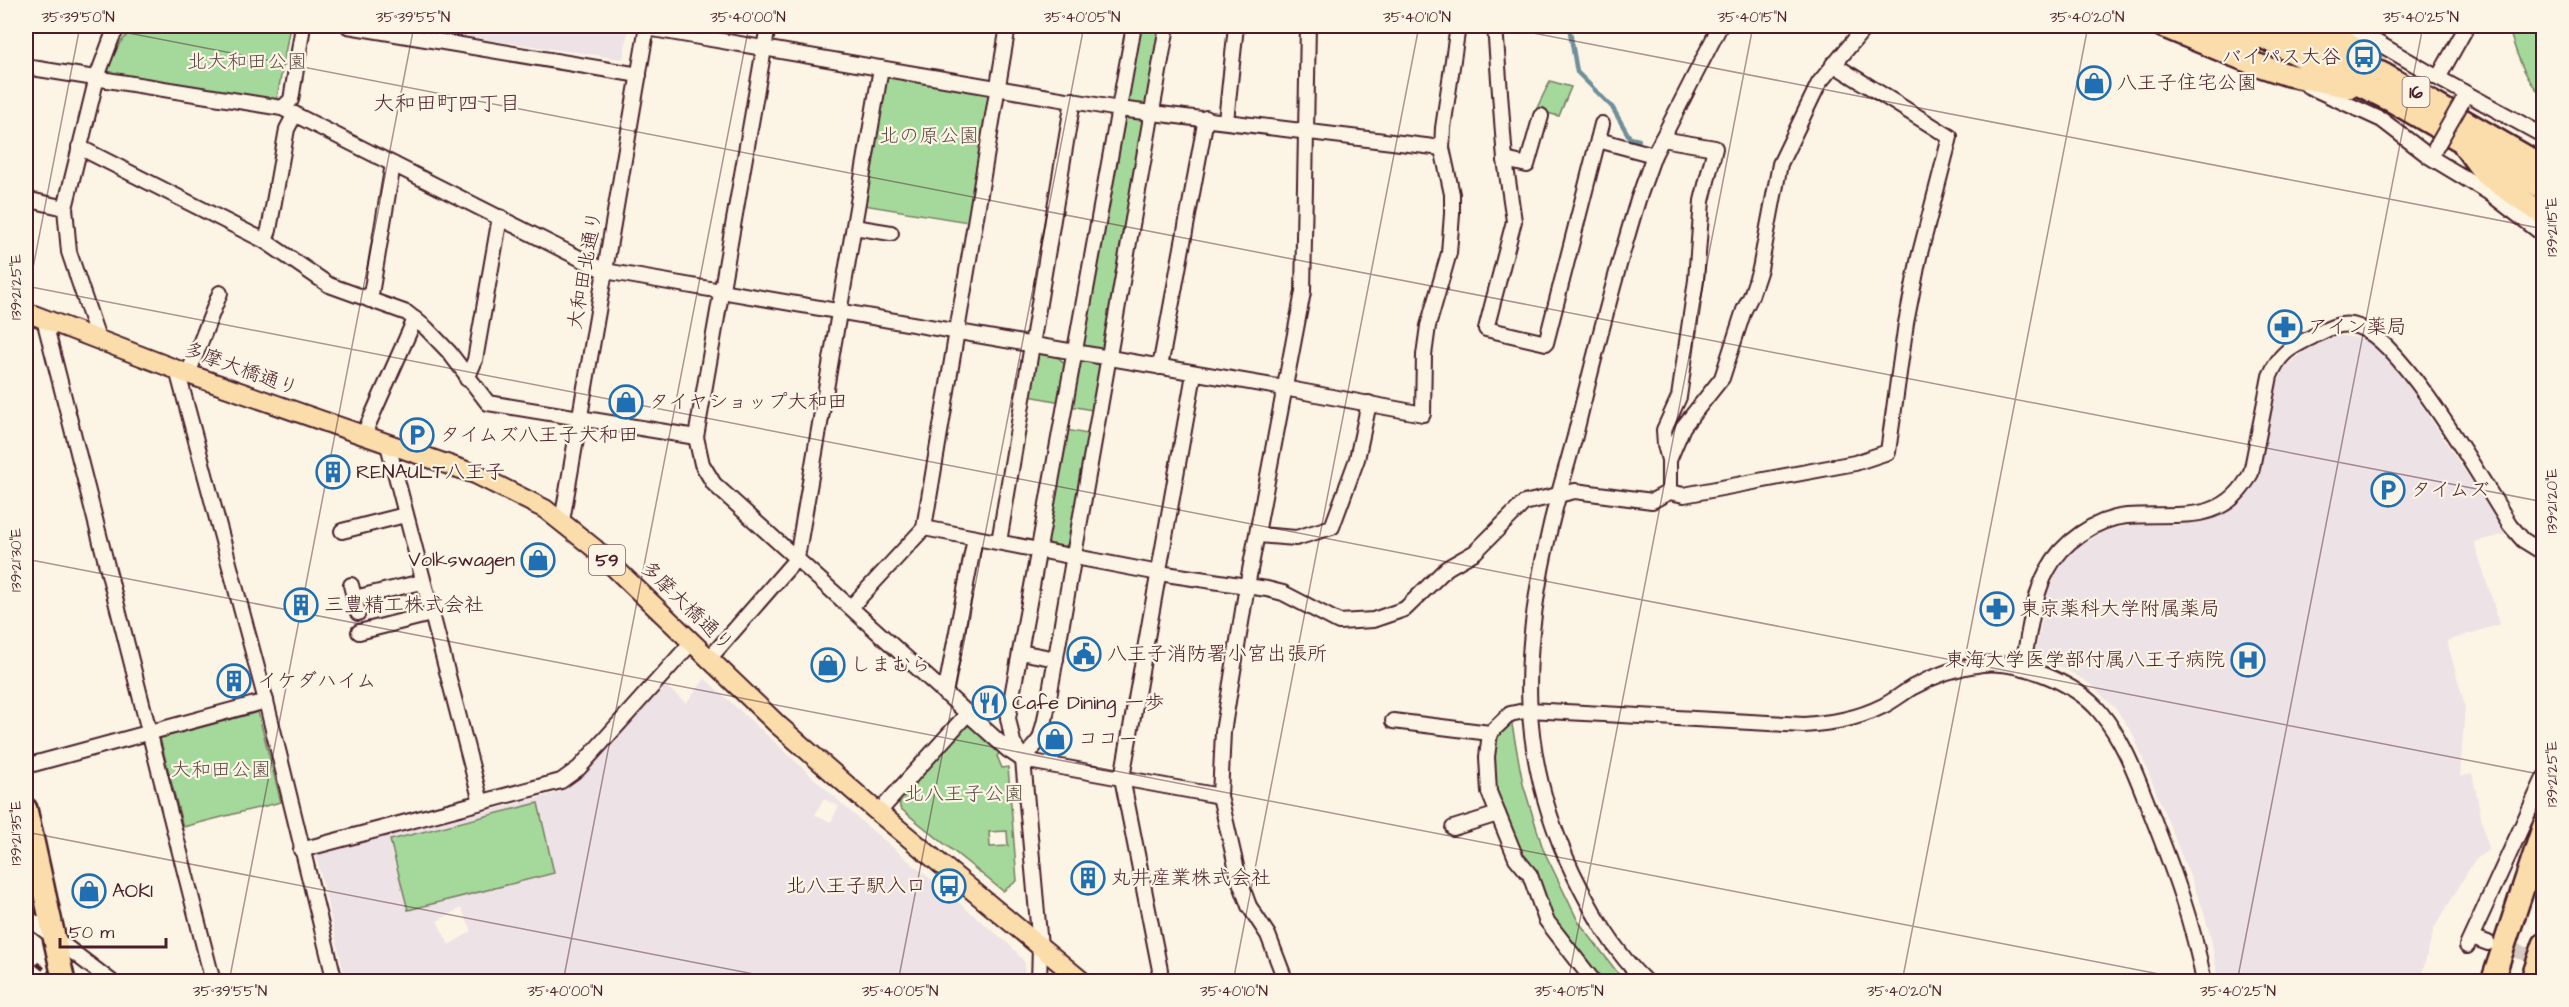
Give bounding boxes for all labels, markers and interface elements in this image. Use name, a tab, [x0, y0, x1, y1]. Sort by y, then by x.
text: 35°39'50"N	[41, 7, 115, 28]
text: 35°39'55"N	[376, 7, 450, 28]
text: 35°40'00"N	[710, 7, 786, 28]
text: 35°40'05"N	[1044, 7, 1120, 28]
text: 35°40'10"N	[1383, 7, 1451, 28]
text: 35°40'15"N	[1717, 7, 1787, 28]
text: 35°40'20"N	[2050, 7, 2124, 28]
text: 35°40'25"N	[2383, 7, 2459, 28]
bus stop icon: バイパス大谷	[2346, 39, 2382, 75]
place label: バイパス大谷	[2221, 43, 2341, 71]
park label: 北大和田公園	[187, 48, 307, 76]
shop icon: 八王子住宅公園	[2076, 65, 2112, 101]
place label: 八王子住宅公園	[2117, 69, 2257, 97]
road number: 16	[2402, 77, 2430, 107]
district label: 大和田町四丁目	[374, 89, 521, 118]
park label: 北の原公園	[879, 122, 979, 150]
text: 139°21'15"E	[2542, 197, 2563, 257]
street label: 大和田北通り	[561, 208, 609, 332]
text: 139°21'25"E	[6, 254, 27, 320]
pharmacy icon: アイン薬局	[2267, 309, 2303, 345]
place label: アイン薬局	[2308, 313, 2407, 341]
street label: 多摩大橋通り	[180, 335, 302, 403]
shop icon: タイヤショップ大和田	[608, 384, 644, 420]
place label: タイヤショップ大和田	[649, 388, 847, 416]
parking icon: タイムズ八王子大和田	[399, 417, 435, 453]
place label: タイムズ八王子大和田	[440, 421, 638, 449]
building icon: RENAULT八王子	[315, 454, 351, 490]
place label: RENAULT八王子	[356, 458, 505, 486]
text: 139°21'20"E	[2542, 468, 2563, 533]
parking icon: タイムズ	[2370, 472, 2406, 508]
place label: タイムズ	[2411, 476, 2489, 504]
text: 139°21'30"E	[6, 528, 27, 592]
shop icon: Volkswagen	[520, 542, 556, 578]
road number: 59	[589, 545, 625, 575]
place label: Volkswagen	[408, 546, 515, 575]
street label: 多摩大橋通り	[634, 554, 740, 658]
building icon: 三豊精工株式会社	[283, 587, 319, 623]
place label: 三豊精工株式会社	[324, 591, 484, 619]
pharmacy icon: 東京薬科大学附属薬局	[1979, 591, 2015, 627]
place label: 東京薬科大学附属薬局	[2020, 595, 2220, 623]
public building icon: 八王子消防署小宮出張所	[1066, 636, 1102, 672]
place label: 八王子消防署小宮出張所	[1107, 640, 1327, 668]
hospital icon: 東海大学医学部付属八王子病院	[2230, 642, 2266, 678]
place label: 東海大学医学部付属八王子病院	[1945, 646, 2225, 674]
shop icon: しまむら	[810, 647, 846, 683]
place label: しまむら	[851, 651, 931, 679]
building icon: イケダハイム	[216, 663, 252, 699]
place label: イケダハイム	[257, 667, 376, 695]
restaurant icon: Cafe Dining 一歩	[971, 685, 1007, 721]
place label: Cafe Dining 一歩	[1012, 689, 1164, 718]
shop icon: ココー	[1037, 721, 1073, 757]
place label: ココー	[1078, 725, 1138, 753]
text: 139°21'25"E	[2542, 741, 2563, 807]
park label: 大和田公園	[171, 756, 271, 784]
park label: 北八王子公園	[904, 780, 1024, 808]
text: 139°21'35"E	[6, 800, 27, 866]
building icon: 丸井産業株式会社	[1070, 860, 1106, 896]
place label: 丸井産業株式会社	[1111, 864, 1271, 892]
bus stop icon: 北八王子駅入口	[931, 868, 967, 904]
place label: 北八王子駅入口	[786, 872, 926, 900]
shop icon: AOKI	[71, 873, 107, 909]
place label: AOKI	[112, 877, 153, 905]
scale bar	[60, 911, 166, 949]
text: 50 m	[69, 920, 114, 945]
text: 35°39'55"N	[193, 981, 267, 1002]
text: 35°40'00"N	[527, 981, 603, 1002]
text: 35°40'05"N	[862, 981, 938, 1002]
text: 35°40'10"N	[1200, 981, 1268, 1002]
text: 35°40'15"N	[1534, 981, 1604, 1002]
text: 35°40'20"N	[1867, 981, 1941, 1002]
text: 35°40'25"N	[2200, 981, 2276, 1002]

